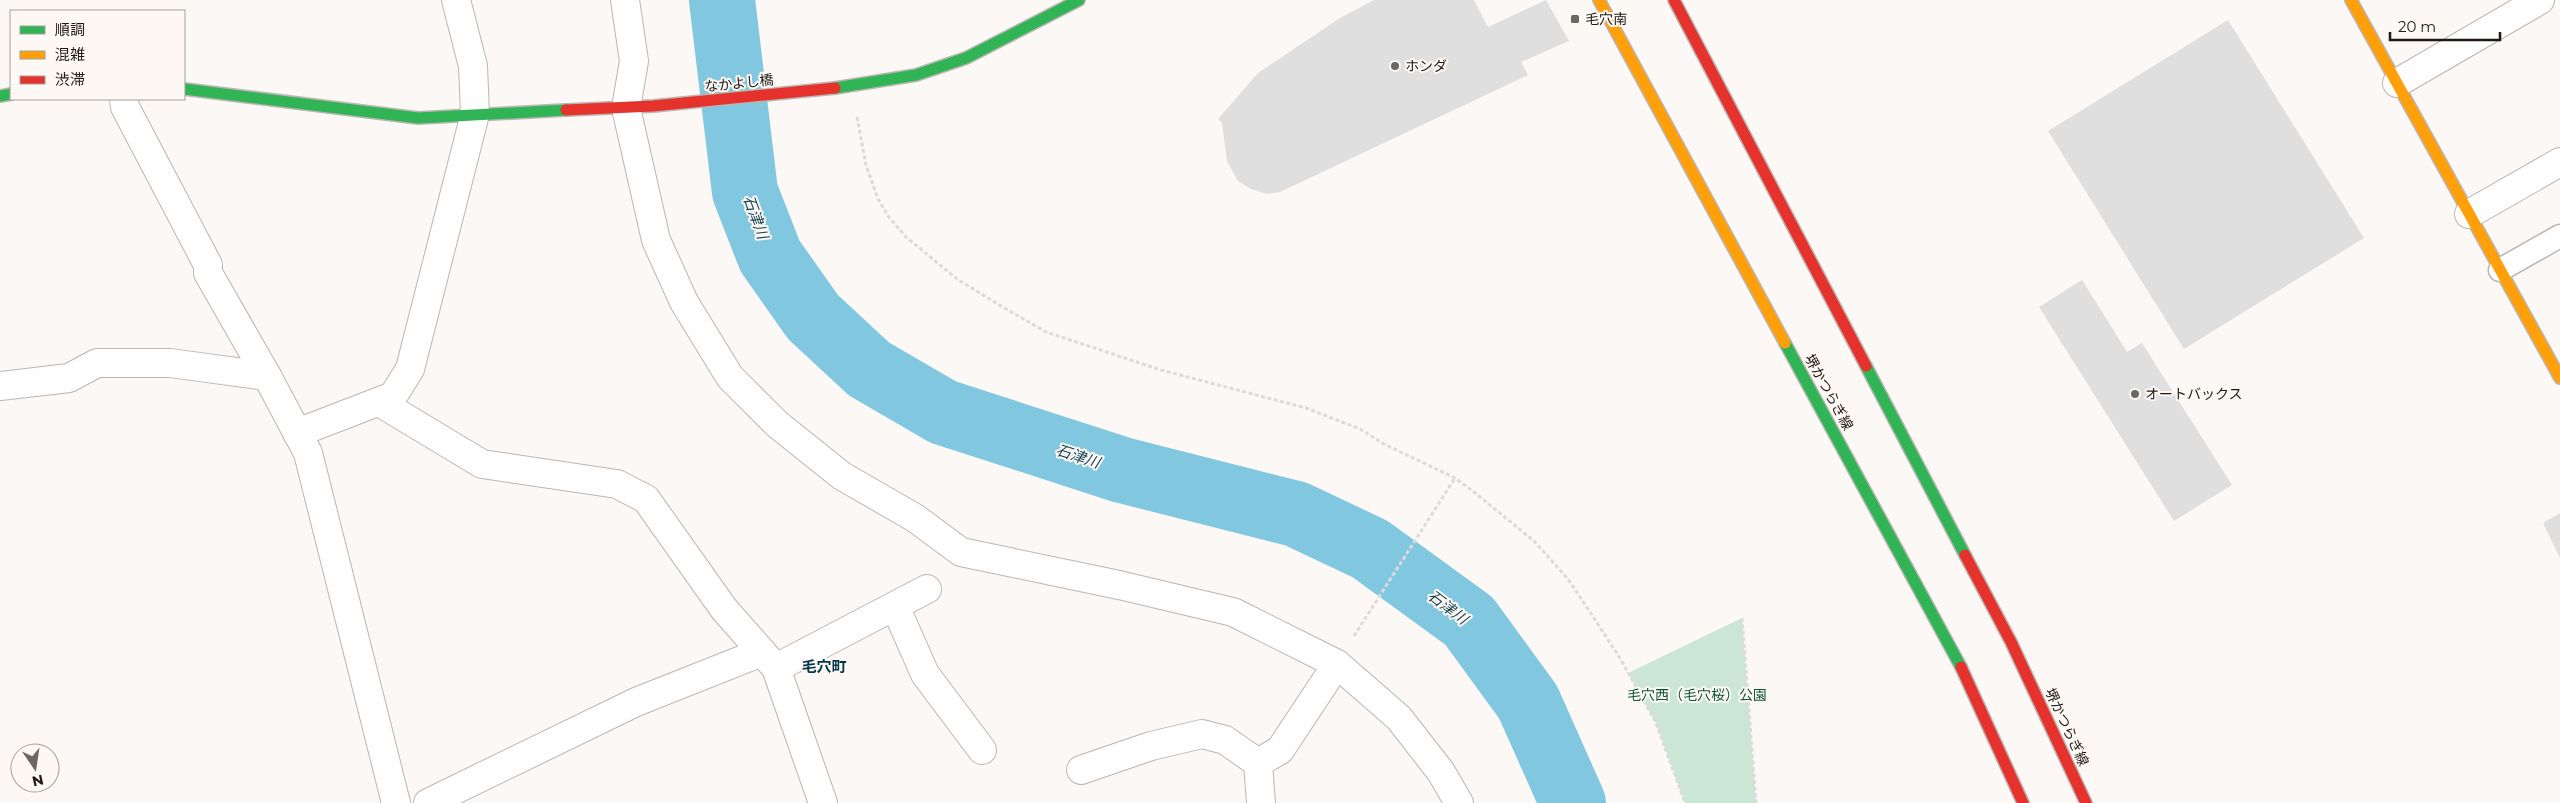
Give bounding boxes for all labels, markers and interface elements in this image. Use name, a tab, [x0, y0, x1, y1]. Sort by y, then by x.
legend	[10, 10, 185, 100]
place label: 毛穴南	[1585, 10, 1627, 28]
scale bar	[2390, 10, 2500, 42]
marker: 毛穴南	[1569, 13, 1581, 25]
text: 20 m	[2398, 17, 2436, 36]
text: 順調	[55, 20, 85, 39]
text: 混雑	[55, 45, 85, 64]
place label: ホンダ	[1405, 57, 1447, 75]
marker: ホンダ	[1389, 60, 1401, 72]
text: 渋滞	[55, 70, 85, 89]
street label: なかよし橋	[704, 70, 774, 96]
water label: 石津川	[739, 193, 773, 243]
street label: 堺かつらぎ線	[1801, 351, 1857, 433]
place label: オートバックス	[2145, 385, 2243, 403]
marker: オートバックス	[2129, 388, 2141, 400]
water label: 石津川	[1054, 440, 1104, 473]
water label: 石津川	[1424, 586, 1473, 629]
district label: 毛穴町	[801, 657, 847, 676]
street label: 堺かつらぎ線	[2041, 685, 2093, 769]
park label: 毛穴西（毛穴桜）公園	[1627, 686, 1767, 704]
north arrow	[10, 743, 60, 793]
text: N	[30, 771, 45, 791]

